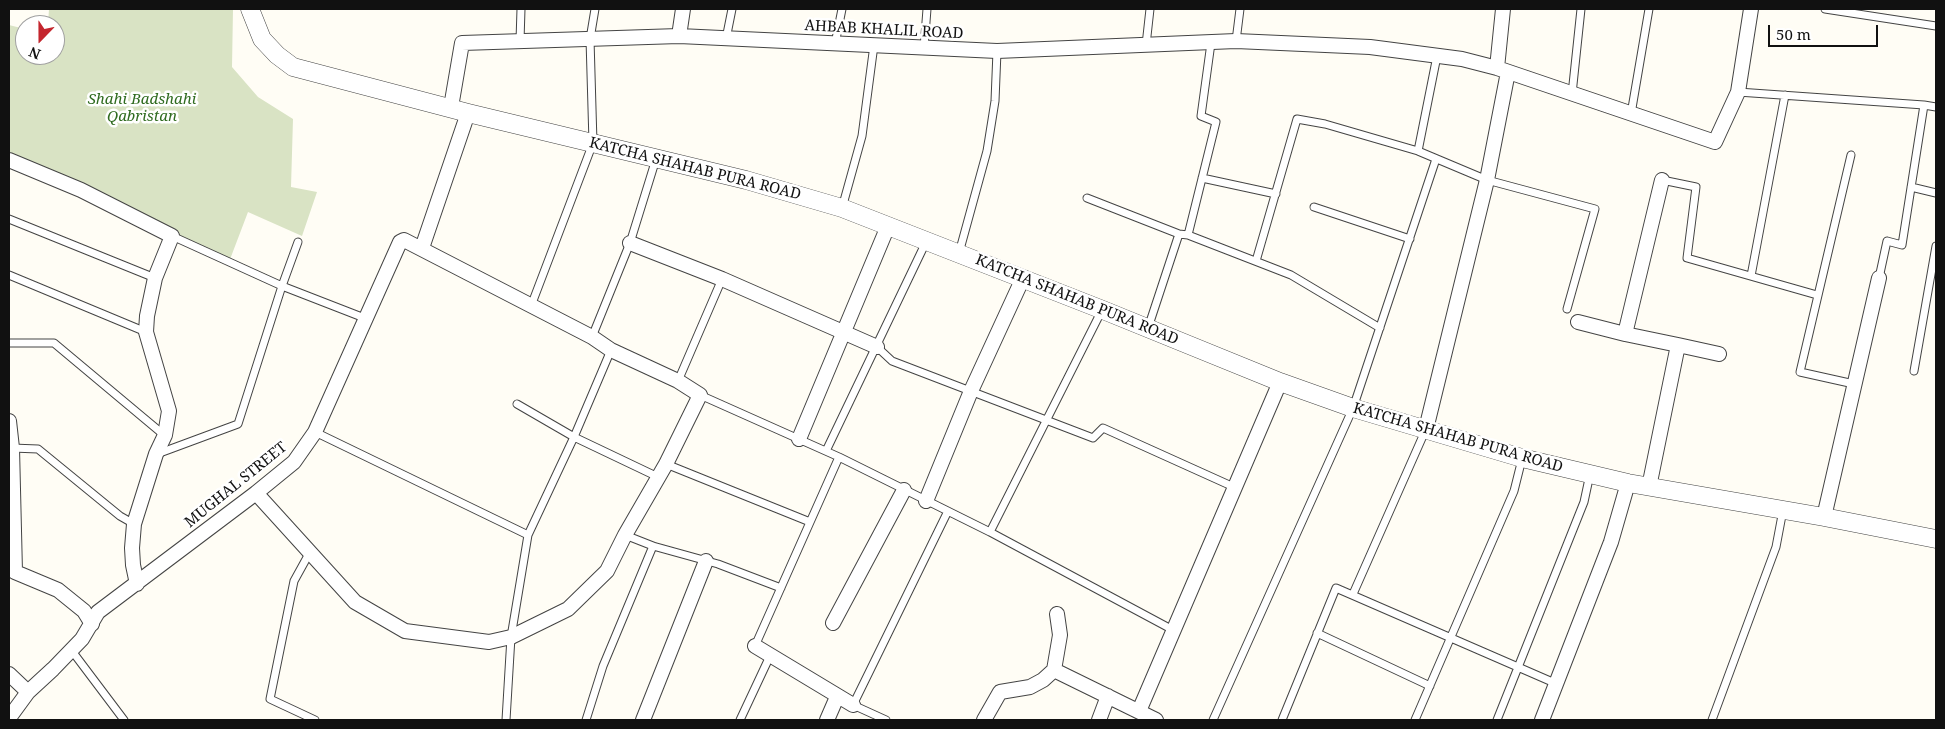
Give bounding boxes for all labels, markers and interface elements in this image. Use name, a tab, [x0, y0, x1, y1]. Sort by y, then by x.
north arrow	[15, 15, 65, 65]
scale bar	[1770, 15, 1880, 47]
street label: AHBAB KHALIL ROAD	[804, 17, 964, 43]
text: 50 m	[1776, 24, 1811, 44]
text: N	[26, 43, 43, 64]
park label: Shahi Badshahi Qabristan	[88, 91, 196, 126]
street label: KATCHA SHAHAB PURA ROAD	[587, 134, 803, 204]
street label: KATCHA SHAHAB PURA ROAD	[973, 251, 1181, 349]
street label: KATCHA SHAHAB PURA ROAD	[1351, 399, 1565, 477]
street label: MUGHAL STREET	[181, 438, 291, 532]

